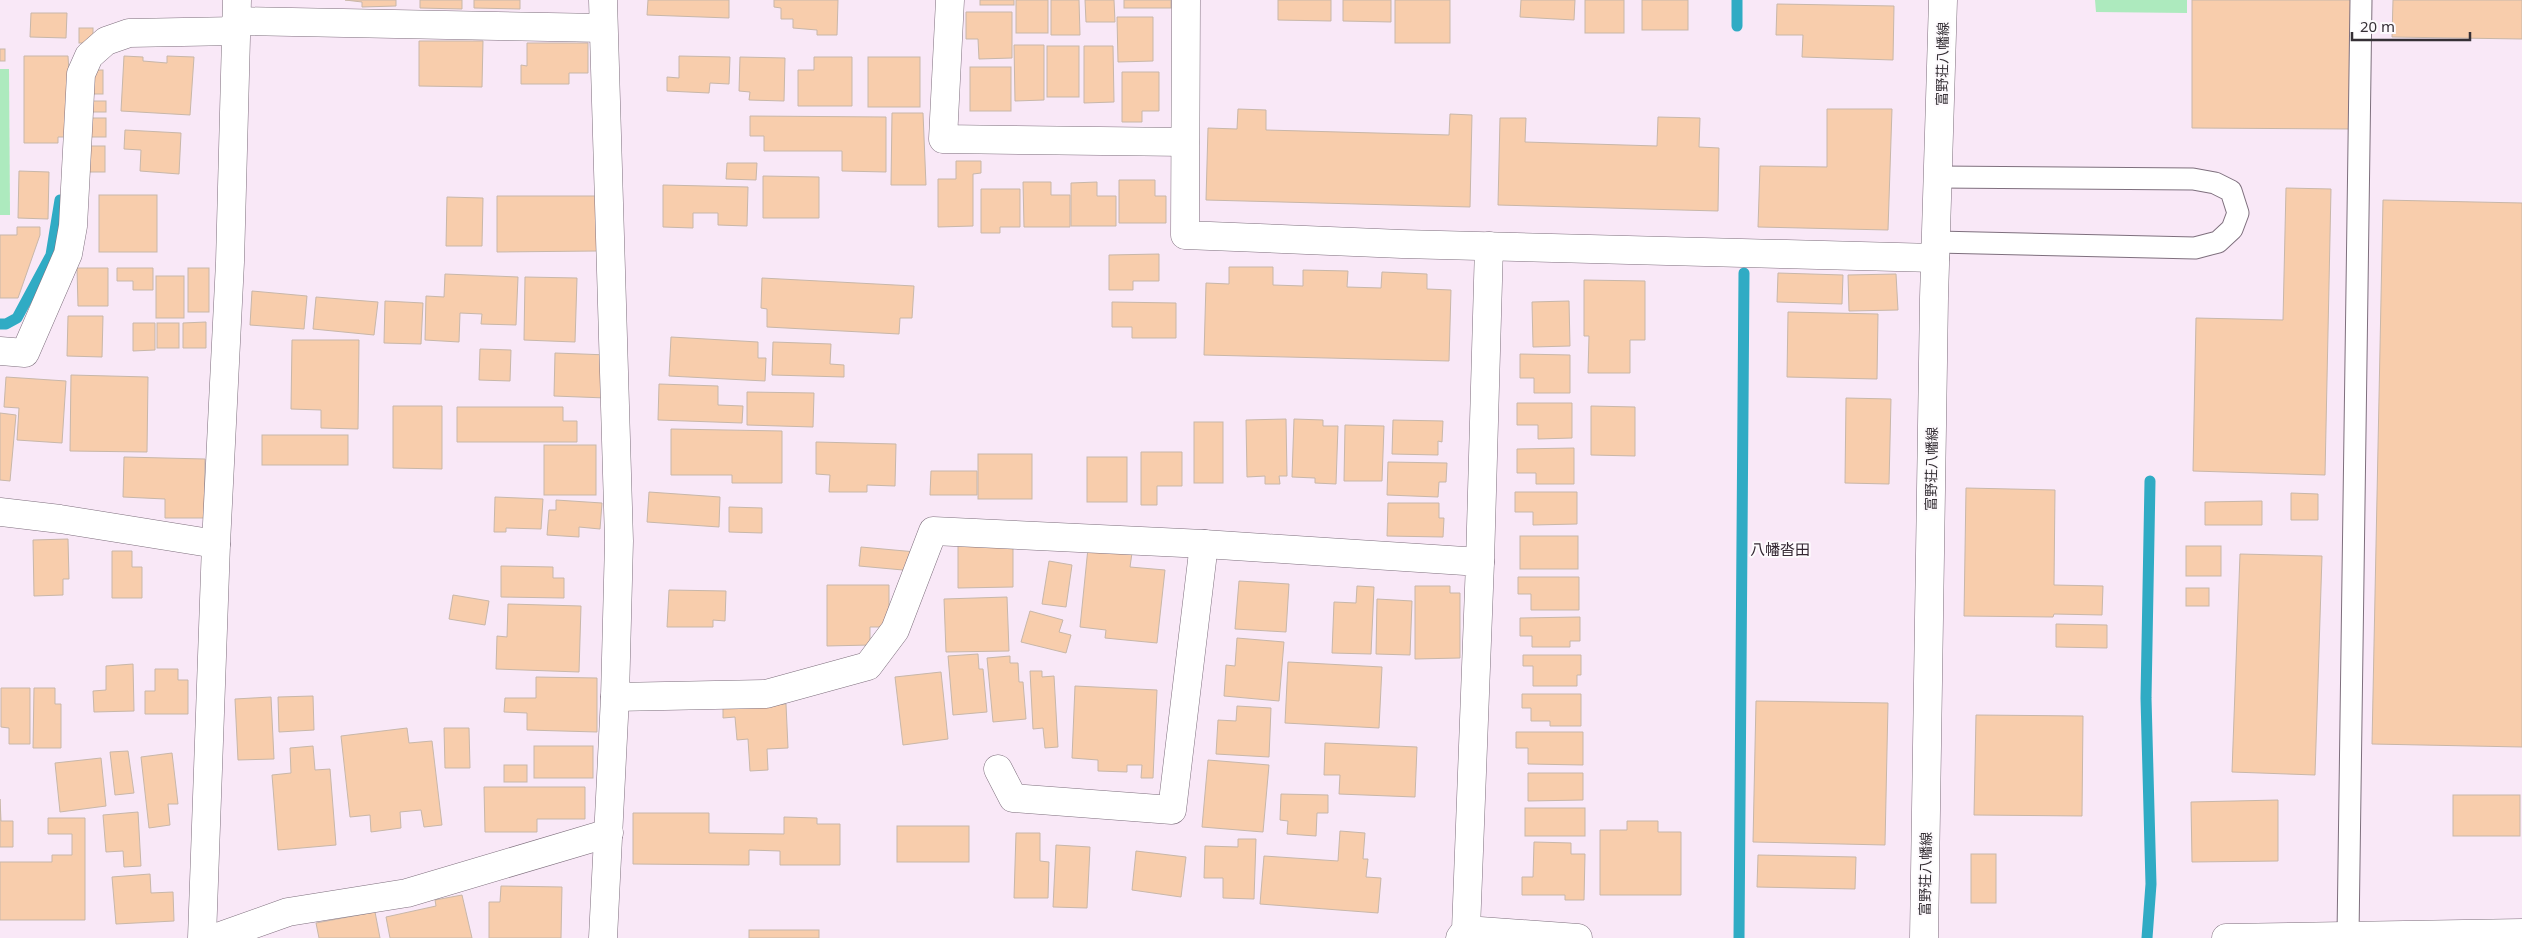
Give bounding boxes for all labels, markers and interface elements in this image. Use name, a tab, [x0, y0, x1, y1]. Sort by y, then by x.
scale bar	[2352, 10, 2470, 42]
text: 20 m	[2360, 16, 2395, 36]
street label: 富野荘八幡線	[1932, 22, 1952, 106]
street label: 富野荘八幡線	[1921, 427, 1941, 511]
district label: 八幡沓田	[1750, 539, 1810, 559]
street label: 富野荘八幡線	[1915, 832, 1935, 916]

